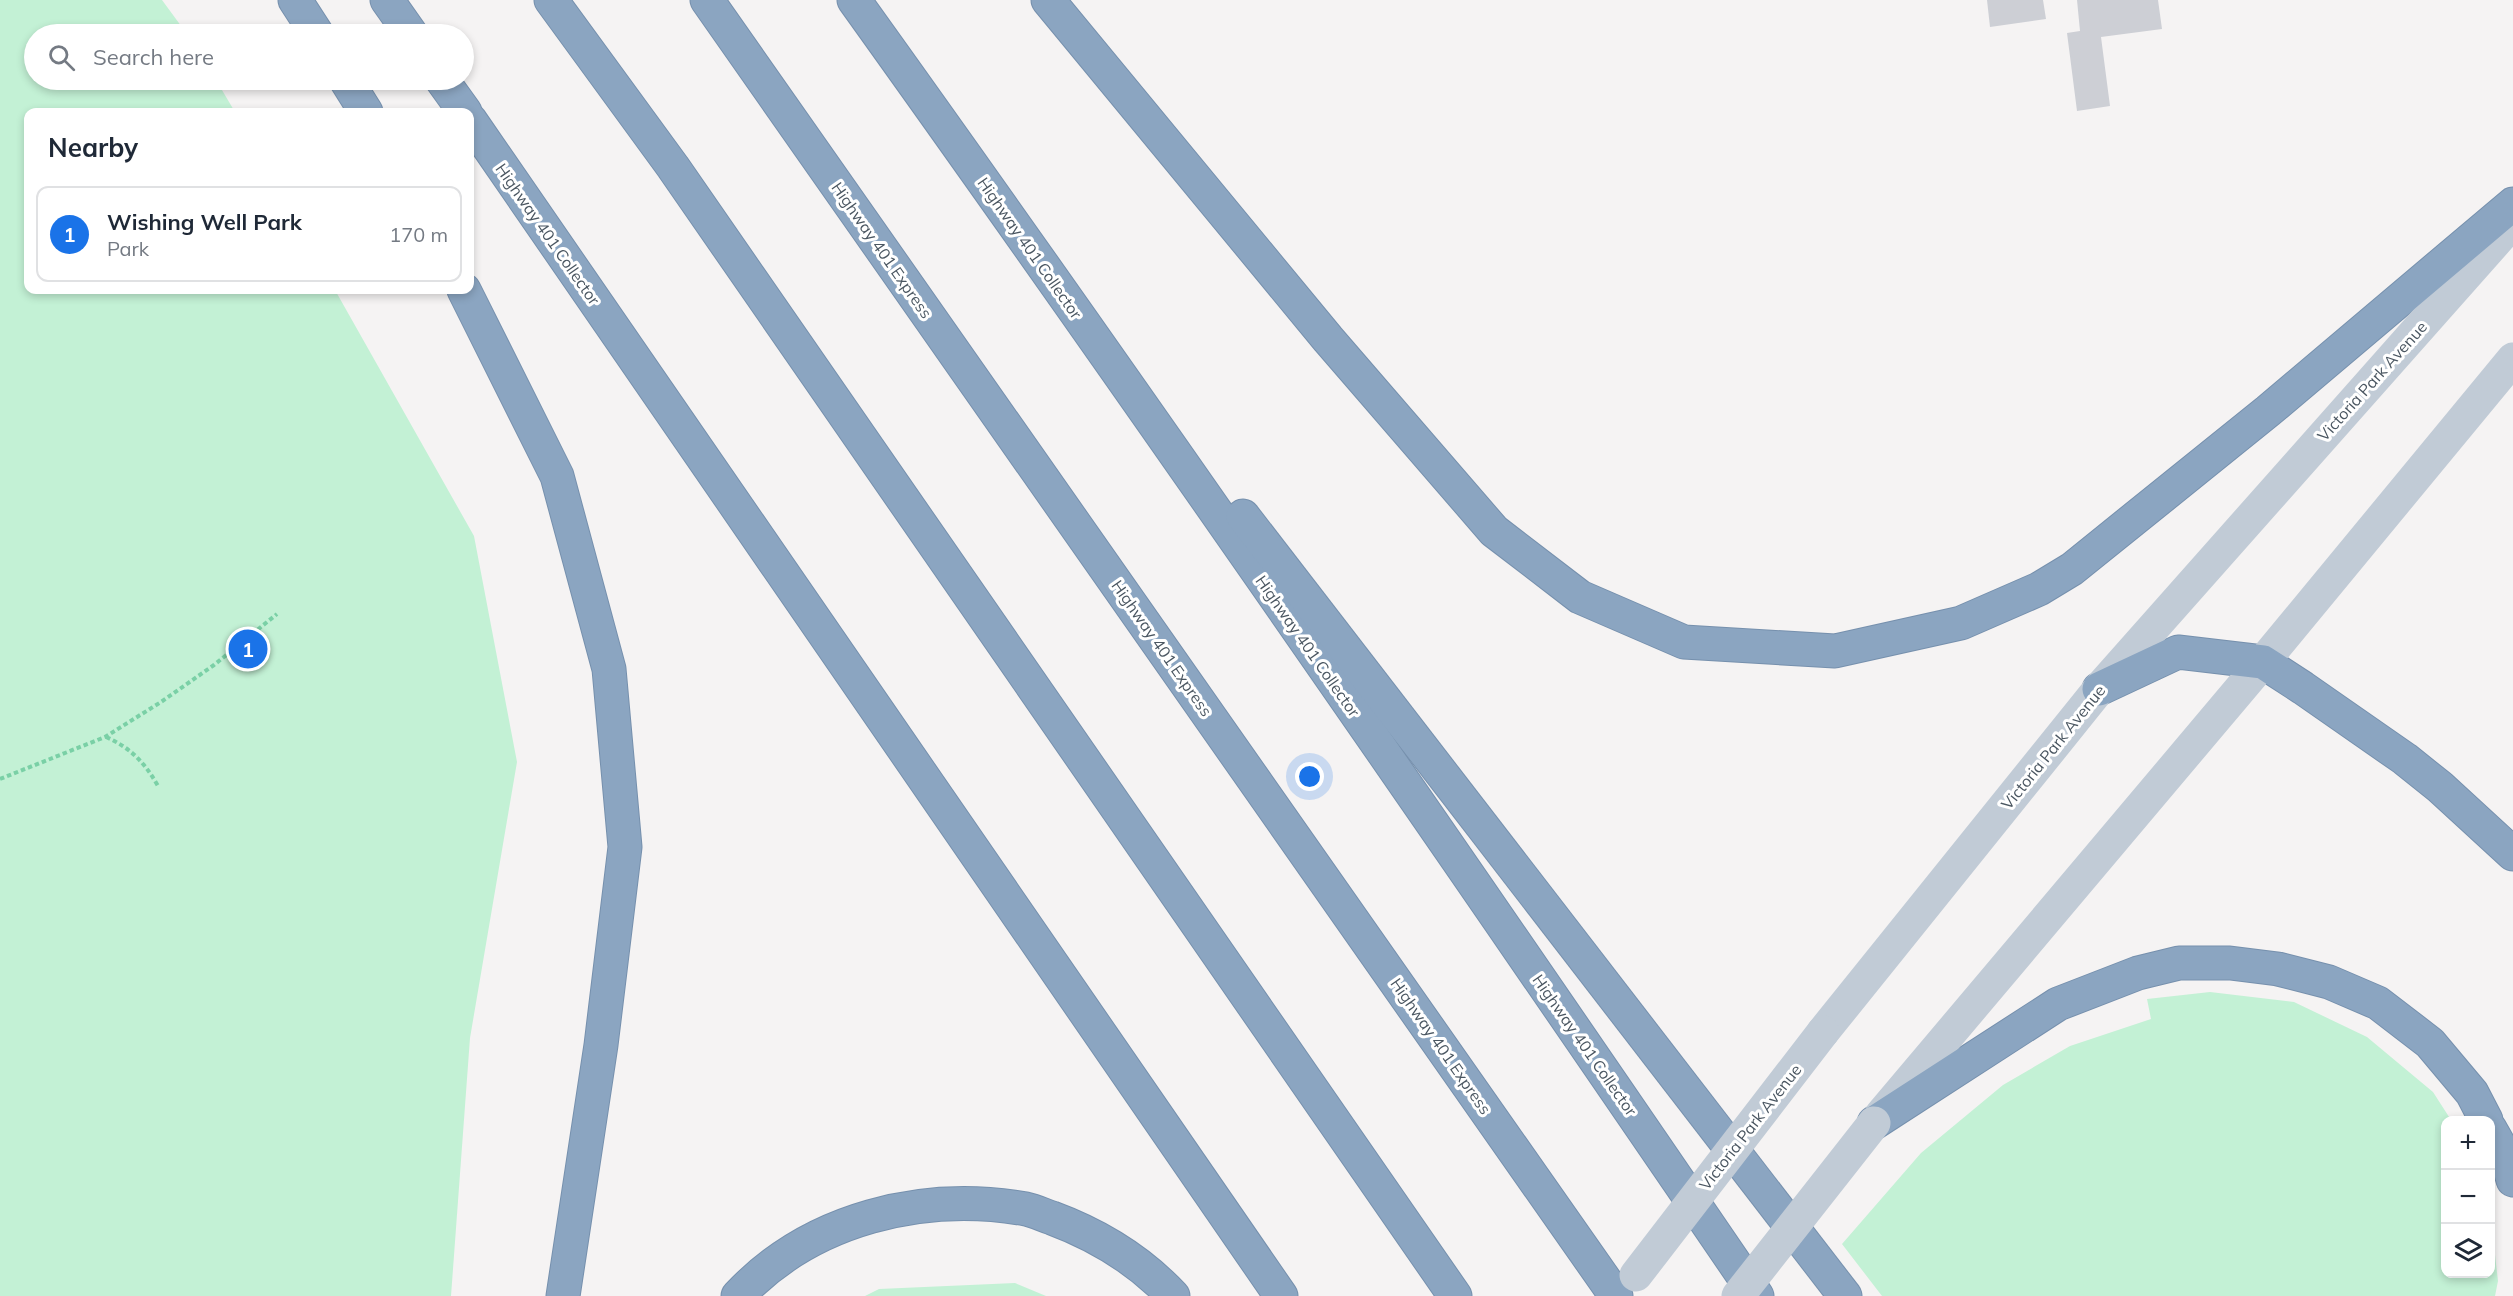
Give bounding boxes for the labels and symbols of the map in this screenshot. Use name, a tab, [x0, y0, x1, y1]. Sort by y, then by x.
street label: Highway 401 Collector	[492, 159, 605, 309]
street label: Highway 401 Collector	[974, 173, 1087, 323]
street label: Highway 401 Express	[827, 178, 937, 322]
street label: Victoria Park Avenue	[2313, 317, 2431, 445]
street label: Highway 401 Collector	[1252, 571, 1365, 721]
street label: Highway 401 Express	[1107, 576, 1217, 720]
pin: 1	[228, 626, 268, 672]
street label: Victoria Park Avenue	[1997, 681, 2109, 813]
your location	[1295, 762, 1324, 791]
street label: Highway 401 Collector	[1529, 970, 1642, 1120]
street label: Highway 401 Express	[1386, 974, 1496, 1118]
street label: Victoria Park Avenue	[1695, 1060, 1805, 1194]

